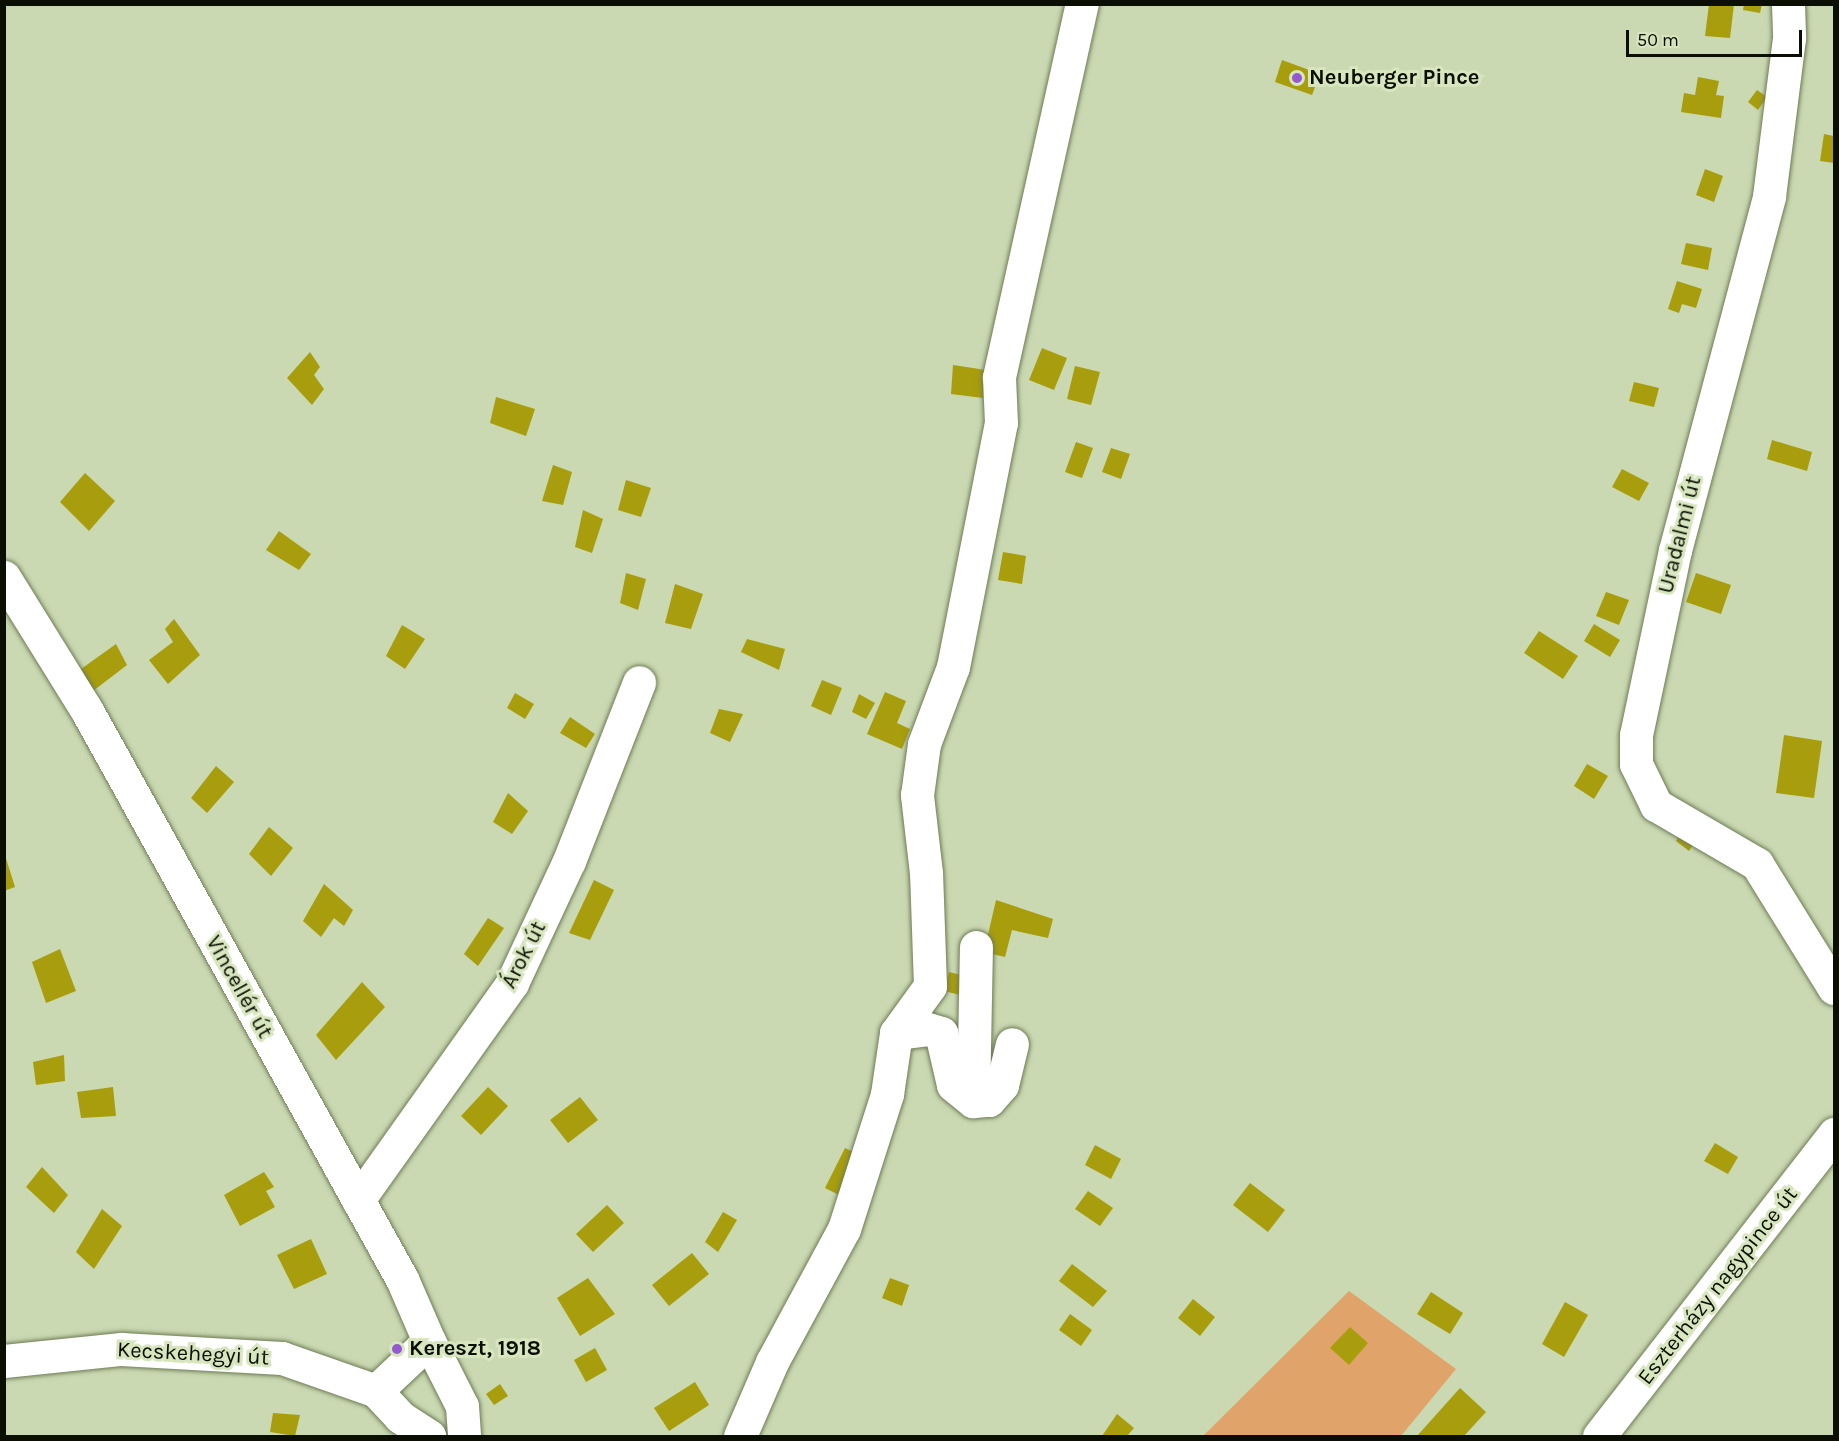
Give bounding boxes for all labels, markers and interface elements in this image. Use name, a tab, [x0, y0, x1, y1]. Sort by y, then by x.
scale bar	[1629, 18, 1804, 56]
text: 50 m	[1637, 29, 1679, 51]
place label: Neuberger Pince	[1309, 65, 1480, 91]
marker: Neuberger Pince	[1290, 71, 1304, 85]
street label: Uradalmi út	[1653, 474, 1707, 596]
street label: Árok út	[496, 917, 552, 993]
street label: Vincellér út	[200, 931, 278, 1043]
street label: Eszterházy nagypince út	[1633, 1182, 1803, 1390]
place label: Kereszt, 1918	[409, 1336, 541, 1362]
street label: Kecskehegyi út	[116, 1337, 270, 1371]
marker: Kereszt, 1918	[390, 1342, 404, 1356]

